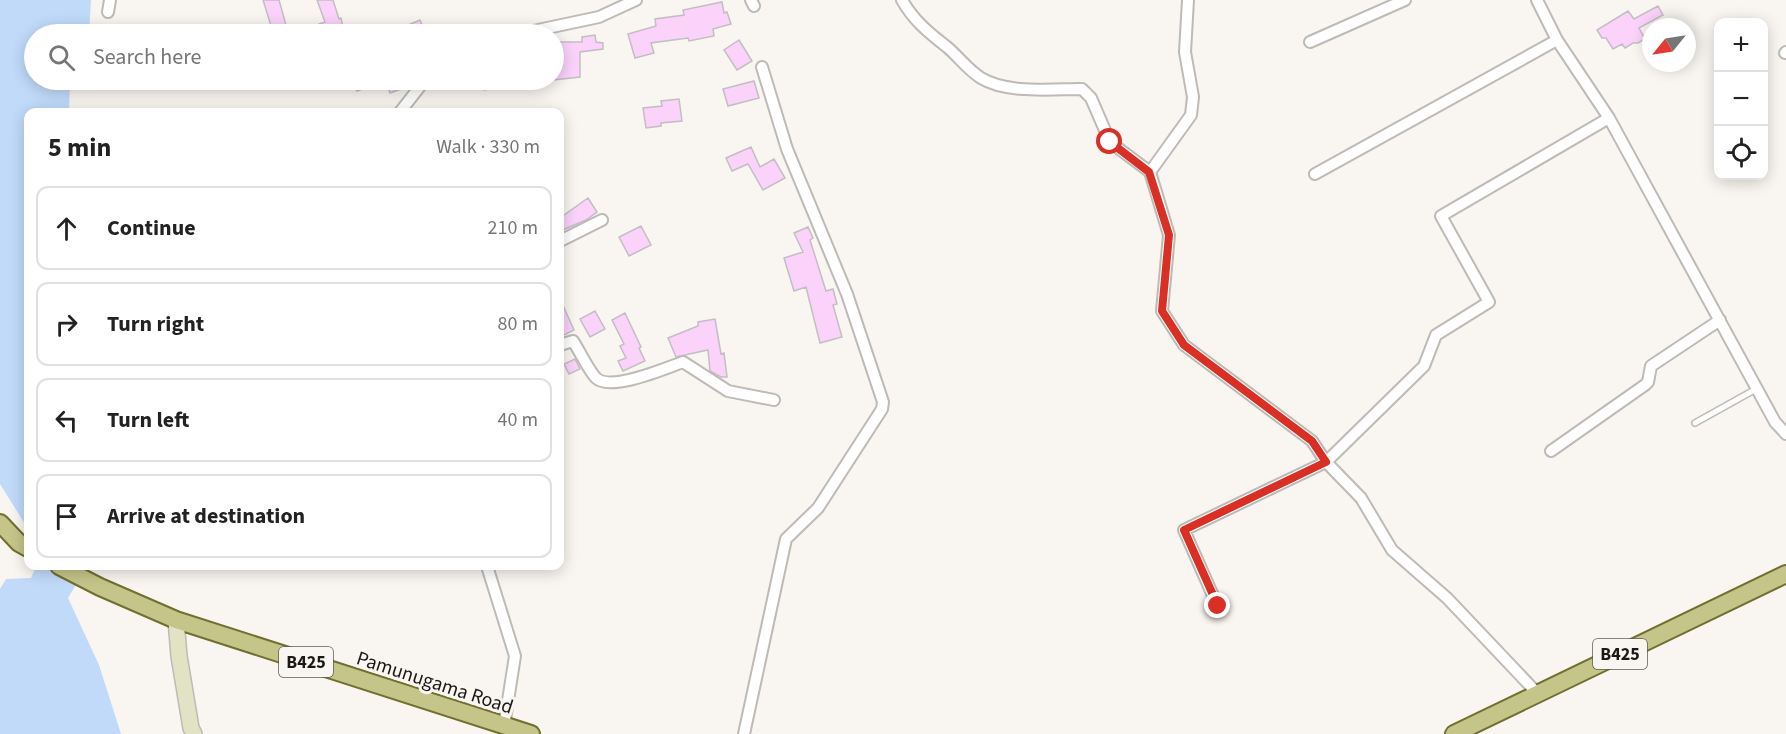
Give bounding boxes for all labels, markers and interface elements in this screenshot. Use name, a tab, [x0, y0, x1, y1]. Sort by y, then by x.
north arrow	[1642, 18, 1696, 72]
map controls	[1714, 18, 1768, 180]
button: +	[1714, 18, 1768, 72]
search box	[24, 24, 564, 90]
icon: search	[45, 41, 78, 74]
text: Search here	[93, 41, 201, 73]
button: −	[1714, 72, 1768, 126]
button: locate	[1714, 126, 1768, 180]
route start	[1096, 128, 1122, 154]
text: 5 min	[48, 129, 111, 166]
text: Walk · 330 m	[436, 133, 540, 161]
icon: ahead	[50, 212, 83, 245]
text: Continue	[107, 212, 196, 244]
text: 210 m	[488, 214, 538, 242]
icon: right	[50, 308, 83, 341]
text: Turn right	[107, 308, 204, 340]
text: 80 m	[498, 310, 538, 338]
icon: left	[50, 404, 83, 437]
text: Turn left	[107, 404, 189, 436]
text: 40 m	[498, 406, 538, 434]
icon: arrive	[50, 500, 83, 533]
text: Arrive at destination	[107, 500, 305, 532]
route end	[1204, 592, 1230, 618]
road number: B425	[1593, 639, 1647, 669]
street label: Pamunugama Road	[353, 644, 517, 721]
road number: B425	[279, 647, 333, 677]

